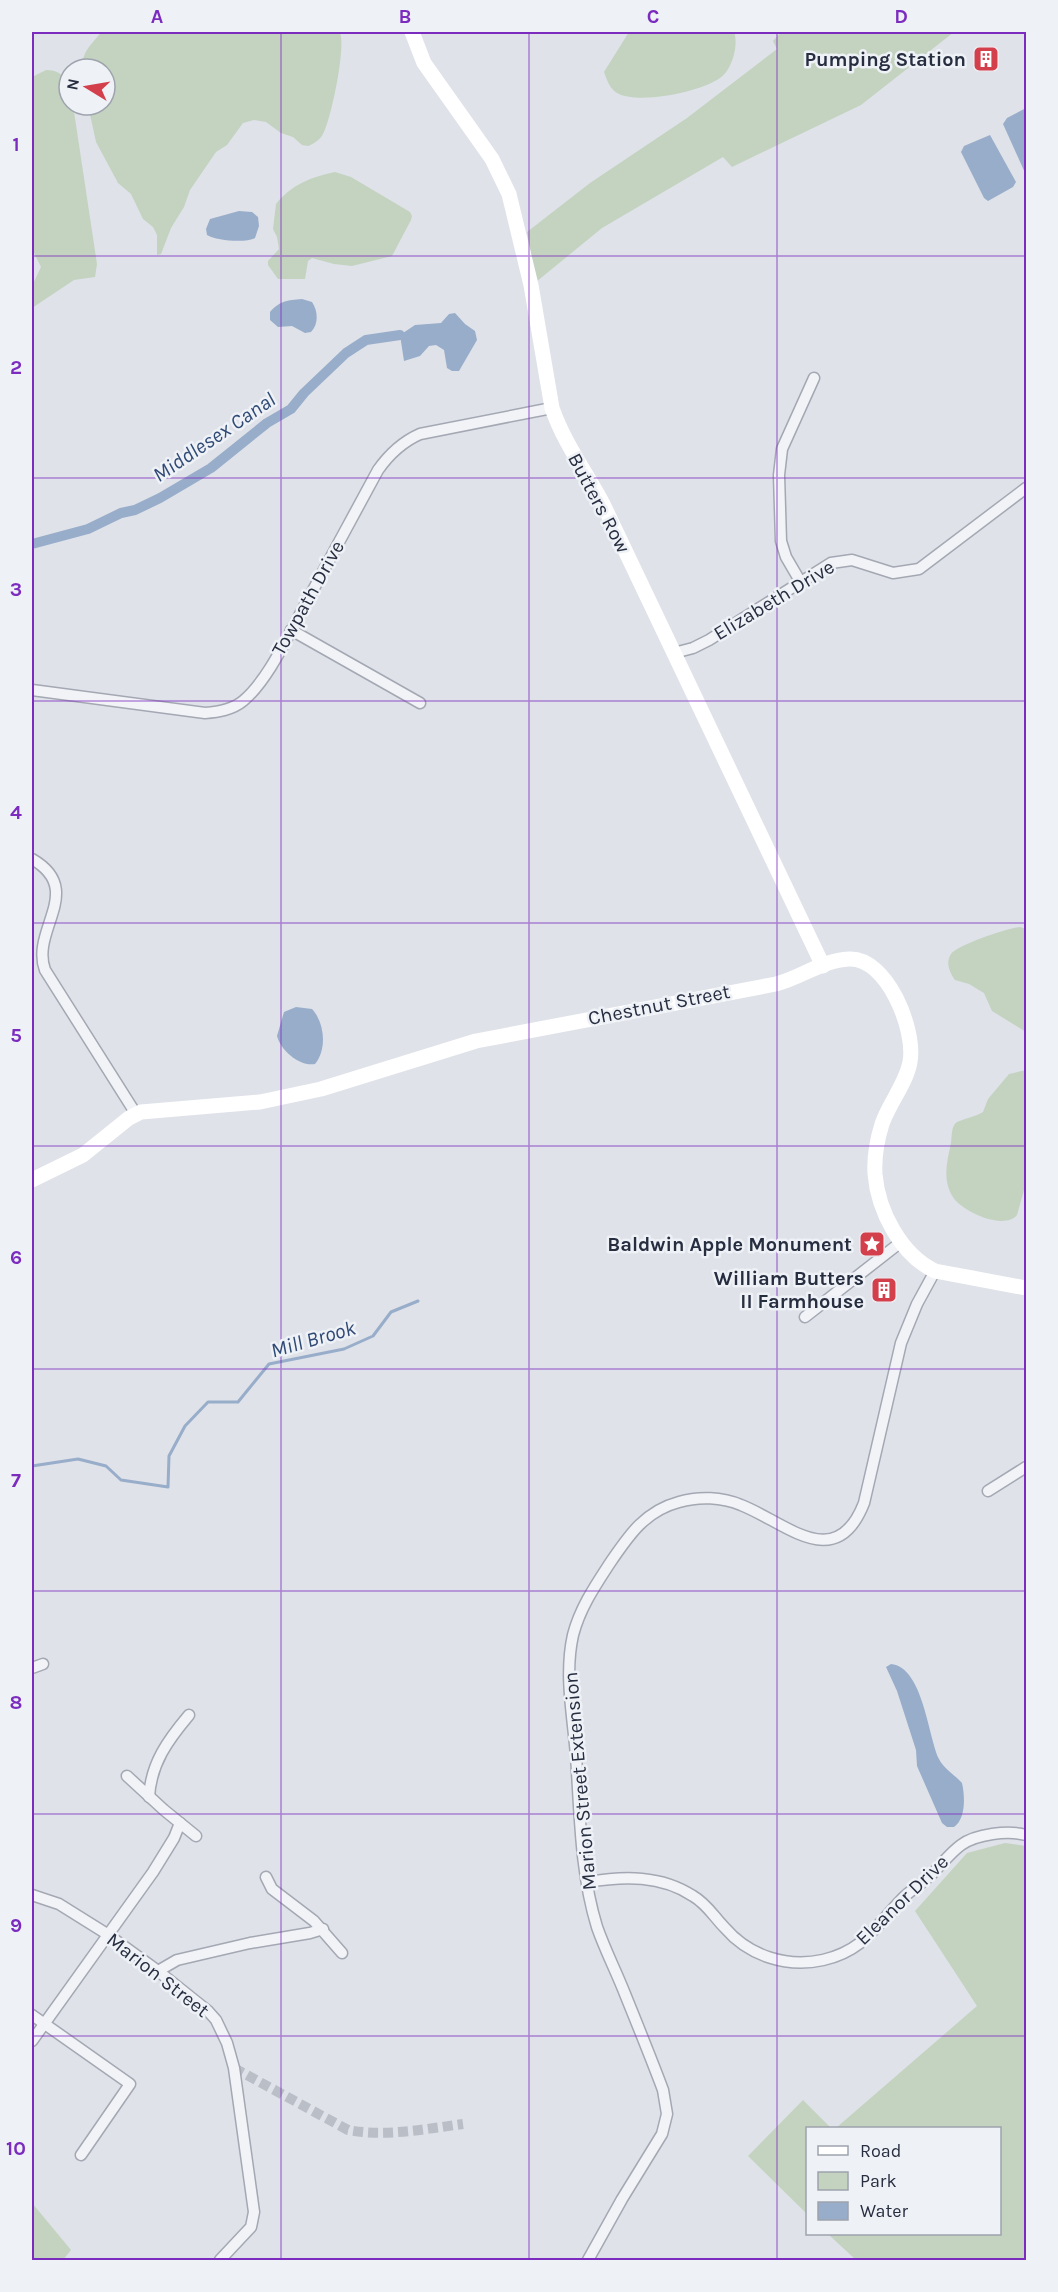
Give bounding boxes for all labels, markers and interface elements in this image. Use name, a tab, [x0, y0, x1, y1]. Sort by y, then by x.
text: A	[151, 5, 164, 28]
text: B	[399, 5, 411, 28]
text: C	[647, 5, 659, 28]
text: D	[894, 5, 908, 28]
building icon: Pumping Station	[971, 44, 1001, 74]
place label: Pumping Station	[804, 48, 966, 71]
north arrow	[57, 57, 117, 117]
text: N	[62, 77, 83, 92]
text: 1	[12, 133, 20, 156]
text: 2	[10, 356, 22, 379]
water label: Middlesex Canal	[148, 387, 280, 487]
street label: Butters Row	[563, 449, 635, 557]
street label: Towpath Drive	[267, 537, 349, 659]
street label: Elizabeth Drive	[710, 555, 838, 645]
text: 3	[10, 578, 22, 601]
text: 4	[10, 801, 22, 824]
street label: Chestnut Street	[586, 980, 732, 1030]
text: 5	[10, 1024, 22, 1047]
place icon: Baldwin Apple Monument	[857, 1229, 887, 1259]
place label: Baldwin Apple Monument	[607, 1233, 852, 1256]
text: 6	[10, 1246, 22, 1269]
place label: William Butters II Farmhouse	[714, 1267, 864, 1313]
building icon: William Butters II Farmhouse	[869, 1275, 899, 1305]
water label: Mill Brook	[268, 1315, 358, 1363]
text: 7	[11, 1469, 21, 1492]
street label: Marion Street Extension	[559, 1671, 601, 1891]
text: 8	[10, 1691, 22, 1714]
street label: Eleanor Drive	[851, 1850, 953, 1950]
text: 9	[10, 1914, 22, 1937]
street label: Marion Street	[102, 1928, 214, 2022]
legend	[806, 2127, 1001, 2235]
text: 10	[6, 2137, 26, 2160]
text: Road	[860, 2140, 901, 2162]
text: Park	[860, 2170, 897, 2192]
text: Water	[860, 2200, 908, 2222]

